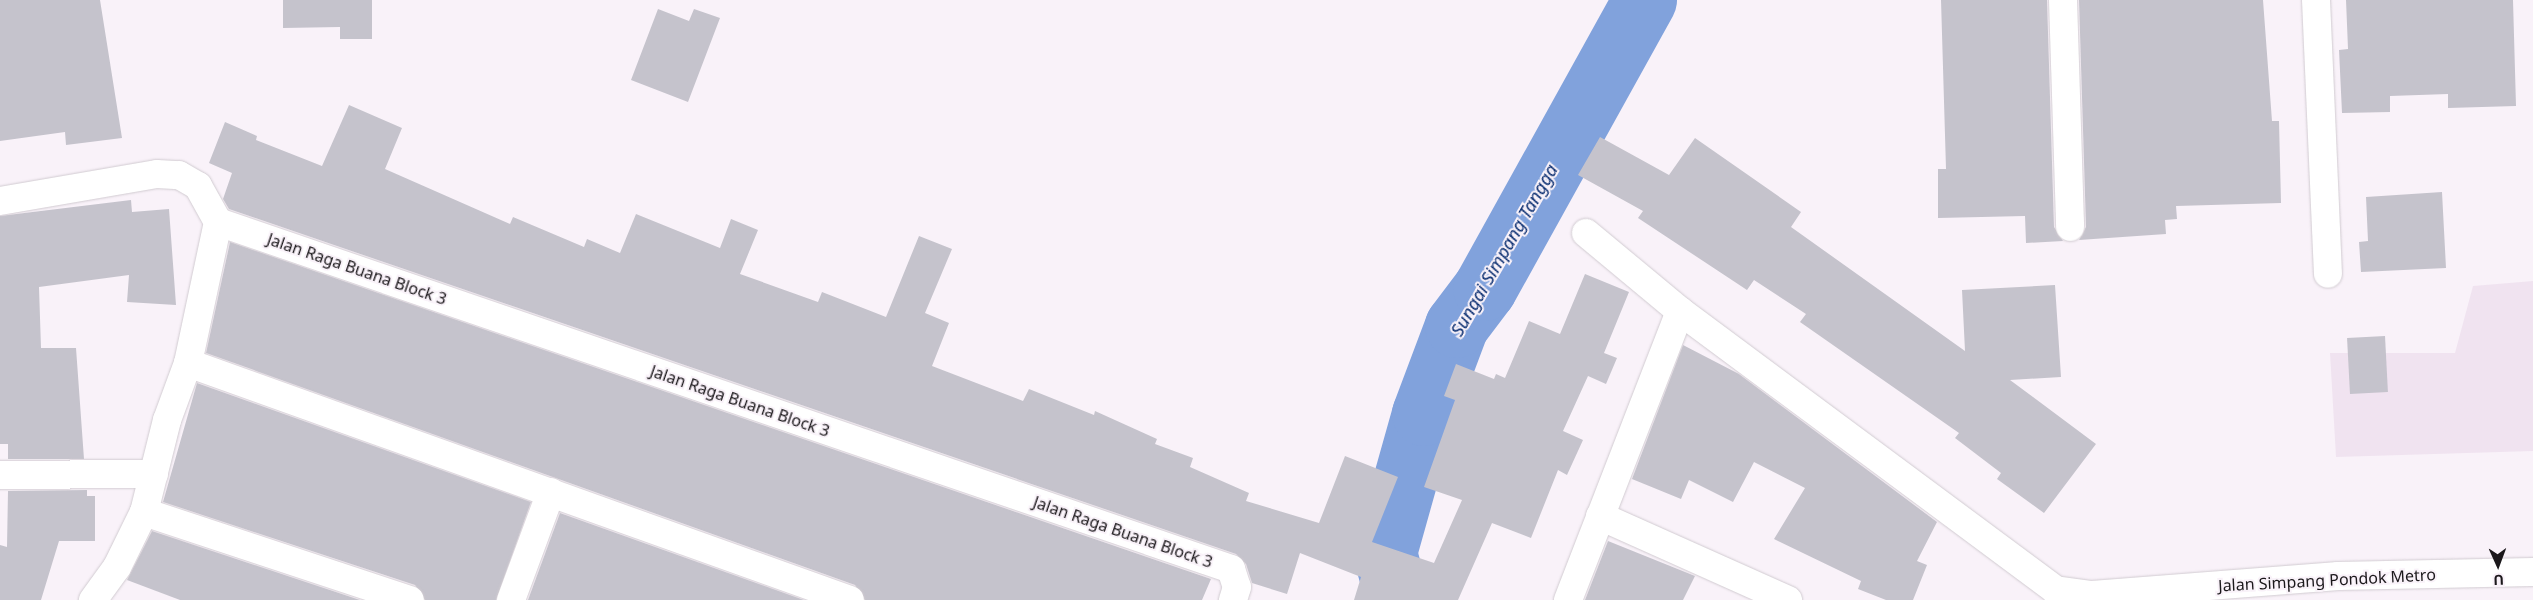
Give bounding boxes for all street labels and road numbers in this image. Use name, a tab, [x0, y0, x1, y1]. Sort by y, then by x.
street label: Jalan Raga Buana Block 3	[265, 229, 449, 309]
street label: Jalan Raga Buana Block 3	[648, 361, 832, 441]
street label: Jalan Raga Buana Block 3	[1031, 492, 1215, 572]
street label: Jalan Simpang Pondok Metro	[2218, 565, 2436, 595]

